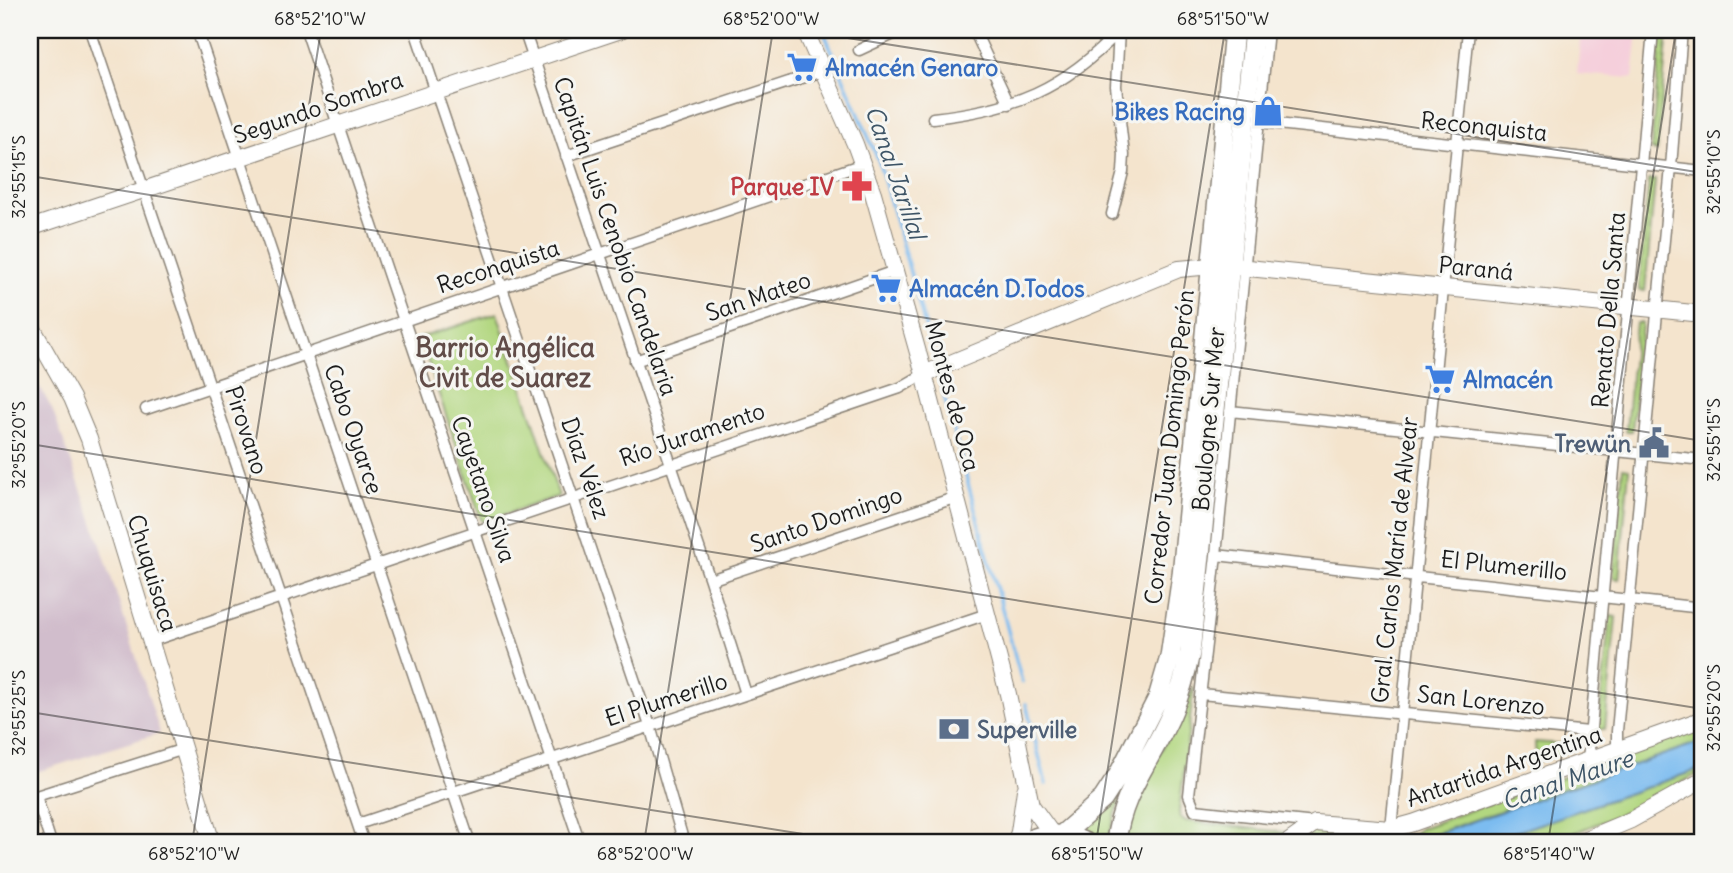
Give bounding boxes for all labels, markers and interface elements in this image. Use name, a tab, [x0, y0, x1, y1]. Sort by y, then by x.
text: 68°52'10"W	[274, 7, 366, 30]
text: 68°52'00"W	[723, 7, 819, 30]
text: 68°51'50"W	[1177, 7, 1269, 30]
supermarket icon: Almacén Genaro	[785, 50, 819, 84]
place label: Almacén Genaro	[825, 53, 998, 82]
street label: Segundo Sombra	[229, 64, 407, 150]
street label: Capitán Luis Cenobio Candelaria	[548, 73, 684, 399]
shop icon: Bikes Racing	[1251, 94, 1285, 128]
place label: Bikes Racing	[1114, 97, 1245, 126]
water label: Canal Jarillal	[859, 101, 934, 246]
street label: Reconquista	[1419, 105, 1549, 147]
text: 32°55'10"S	[1702, 129, 1725, 215]
text: 32°55'15"S	[7, 135, 30, 219]
pharmacy icon: Parque IV	[840, 169, 874, 203]
place label: Parque IV	[730, 172, 835, 201]
street label: Renato Della Santa	[1585, 211, 1631, 409]
street label: Reconquista	[433, 233, 563, 299]
street label: Paraná	[1437, 250, 1515, 286]
street label: San Mateo	[702, 265, 814, 327]
supermarket icon: Almacén D.Todos	[869, 271, 903, 305]
place label: Almacén D.Todos	[909, 274, 1085, 303]
street label: Corredor Juan Domingo Perón	[1138, 288, 1200, 606]
street label: Montes de Oca	[919, 318, 987, 474]
street label: Boulogne Sur Mer	[1185, 325, 1231, 512]
district label: Barrio Angélica Civit de Suarez	[415, 331, 595, 394]
street label: Cabo Oyarce	[318, 360, 390, 498]
supermarket icon: Almacén	[1423, 362, 1457, 396]
place label: Almacén	[1463, 365, 1553, 394]
street label: Pirovano	[219, 382, 275, 478]
street label: Río Juramento	[615, 396, 769, 472]
text: 32°55'15"S	[1702, 398, 1725, 482]
text: 32°55'20"S	[7, 401, 30, 489]
street label: Cayetano Silva	[445, 412, 523, 566]
street label: Díaz Vélez	[555, 413, 617, 523]
street label: Gral. Carlos María de Alvear	[1365, 415, 1424, 705]
public building icon: Trewün	[1637, 426, 1671, 460]
place label: Trewün	[1555, 429, 1631, 458]
street label: Santo Domingo	[746, 479, 906, 559]
street label: Chuquisaca	[121, 511, 185, 635]
street label: El Plumerillo	[1439, 544, 1569, 586]
text: 32°55'20"S	[1702, 664, 1725, 752]
street label: El Plumerillo	[601, 666, 731, 732]
text: 32°55'25"S	[7, 670, 30, 756]
street label: San Lorenzo	[1416, 679, 1546, 721]
bank icon: Superville	[937, 712, 971, 746]
place label: Superville	[977, 715, 1077, 744]
street label: Antartida Argentina	[1402, 719, 1606, 813]
water label: Canal Maure	[1497, 742, 1639, 815]
text: 68°52'10"W	[148, 842, 240, 865]
text: 68°52'00"W	[597, 842, 693, 865]
text: 68°51'50"W	[1051, 842, 1143, 865]
text: 68°51'40"W	[1503, 842, 1595, 865]

